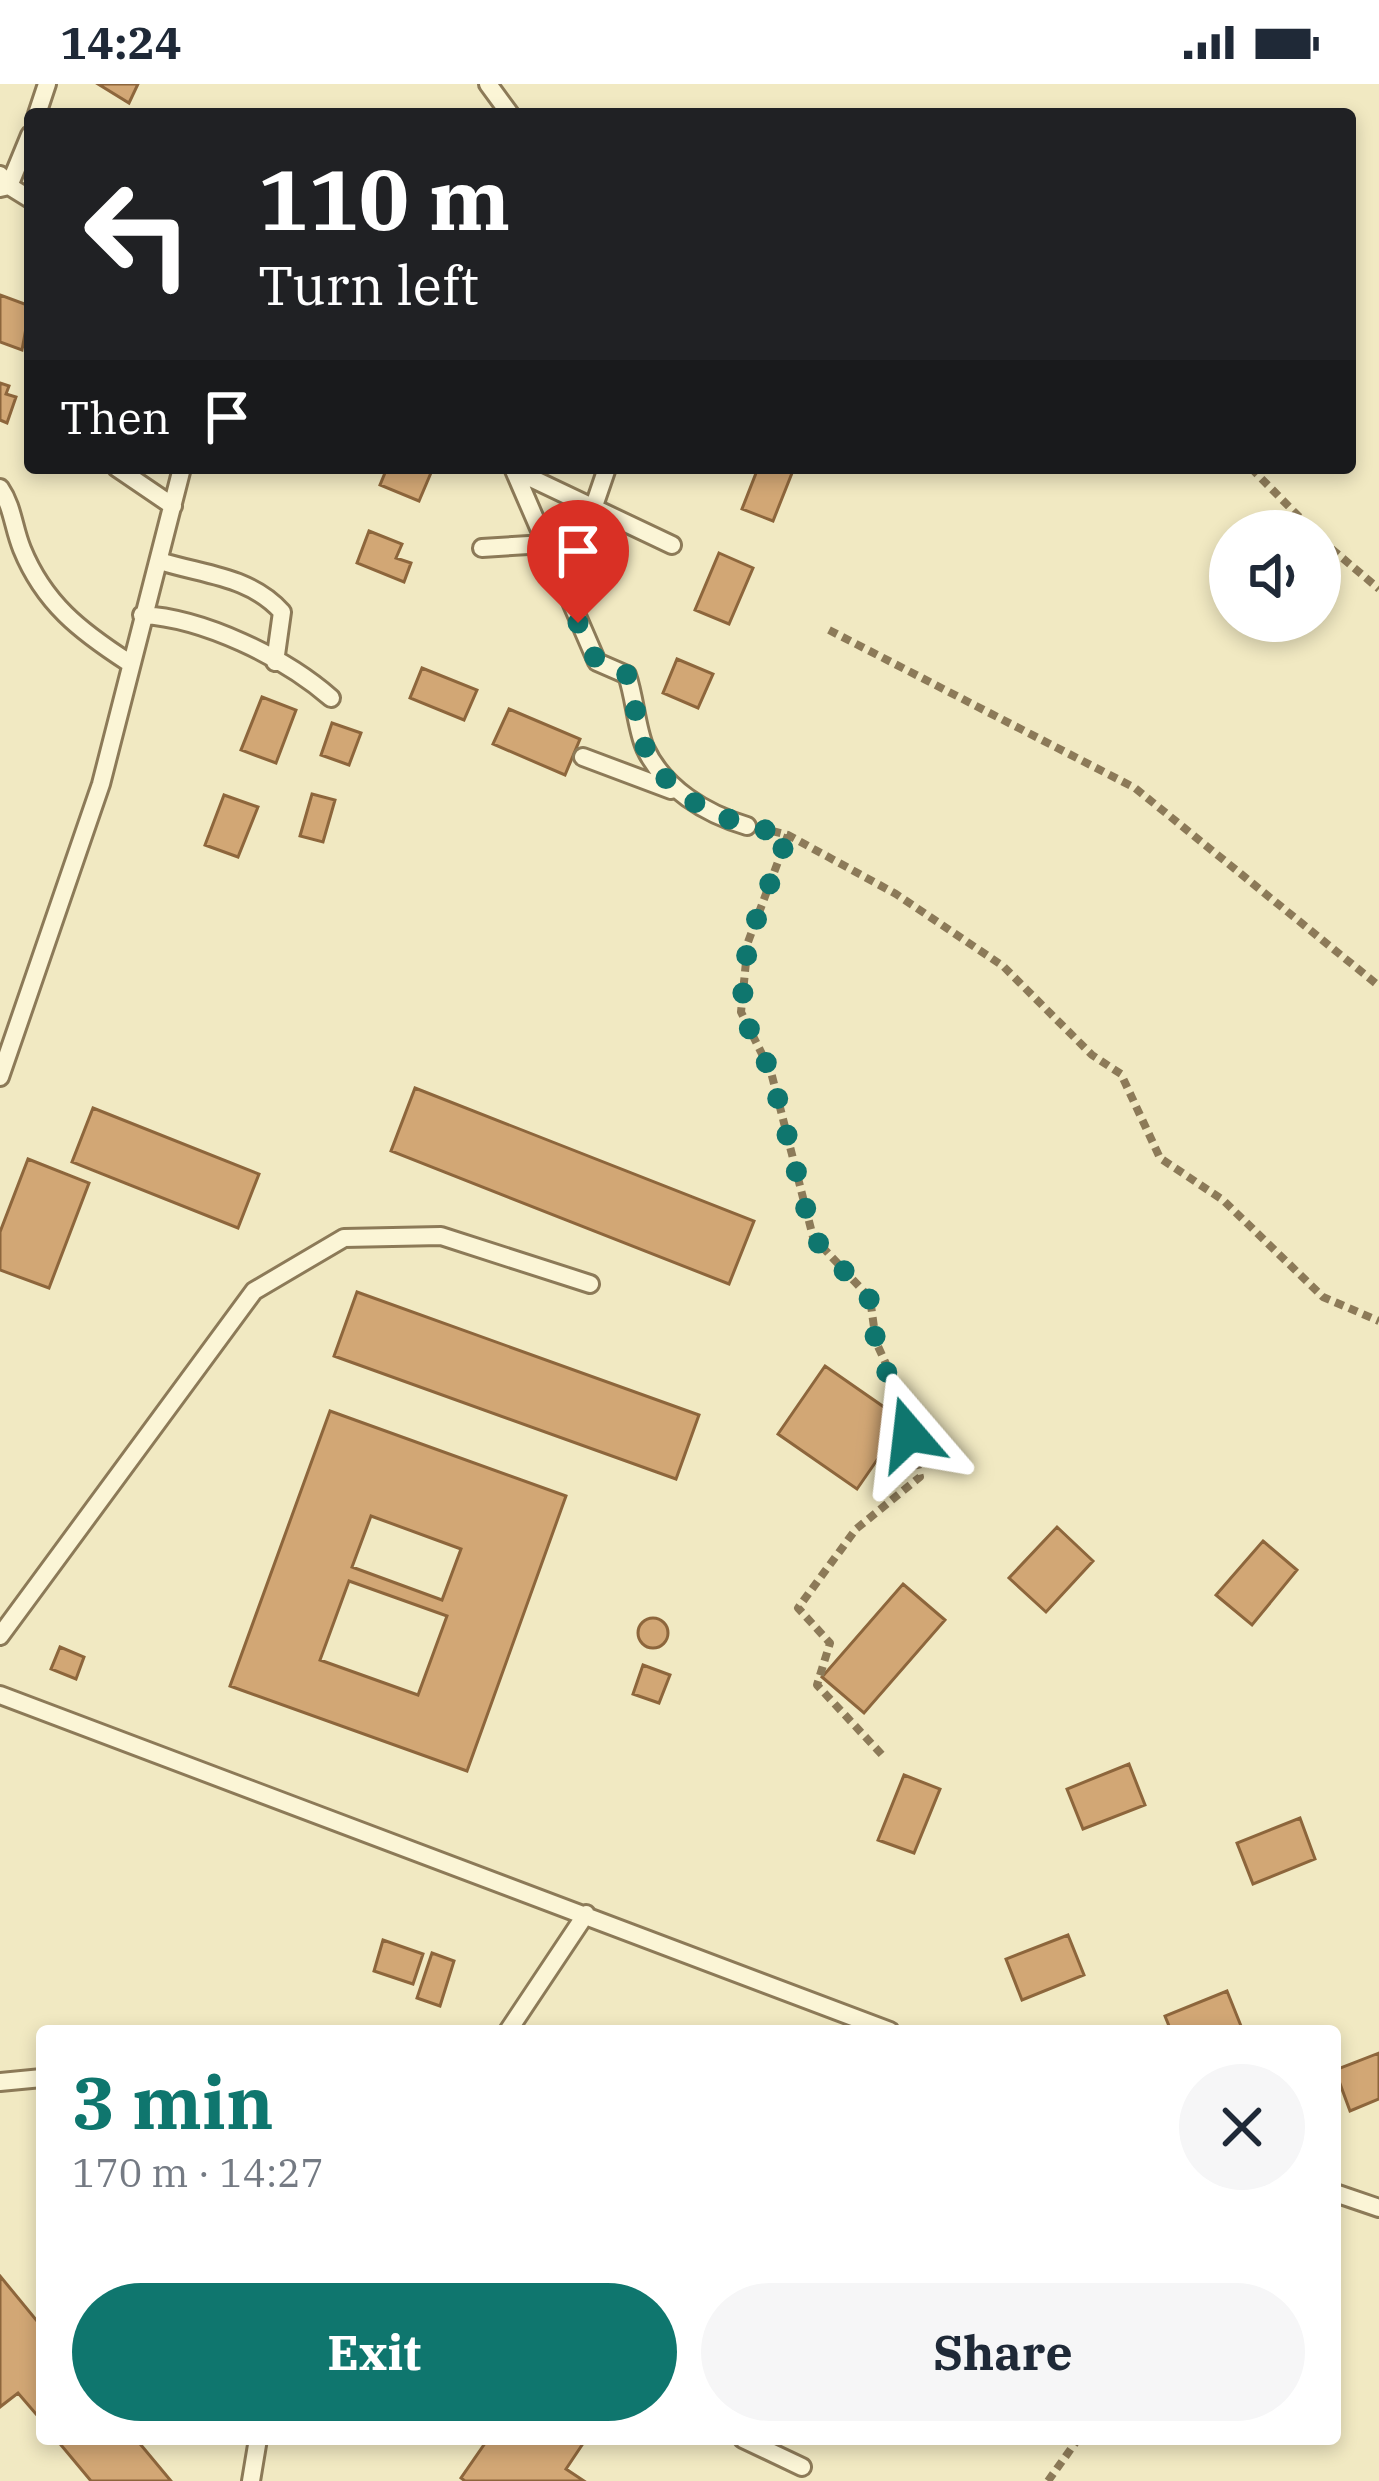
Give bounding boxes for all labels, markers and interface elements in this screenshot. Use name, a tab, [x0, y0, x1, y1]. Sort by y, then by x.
text: 14:24	[60, 13, 182, 71]
text: 110 m	[258, 144, 510, 253]
icon: left	[60, 156, 216, 312]
text: Turn left	[258, 250, 479, 320]
icon: arrive	[194, 384, 260, 450]
text: Then	[60, 388, 170, 446]
pin	[527, 500, 629, 623]
map controls	[1209, 510, 1341, 642]
button: sound	[1209, 510, 1341, 642]
icon: arrive	[545, 518, 611, 584]
position arrow	[846, 1371, 972, 1497]
text: 3 min	[72, 2055, 274, 2149]
button: close	[1179, 2064, 1305, 2190]
text: 170 m · 14:27	[72, 2147, 324, 2198]
button: Exit	[72, 2283, 677, 2421]
button: Share	[701, 2283, 1305, 2421]

